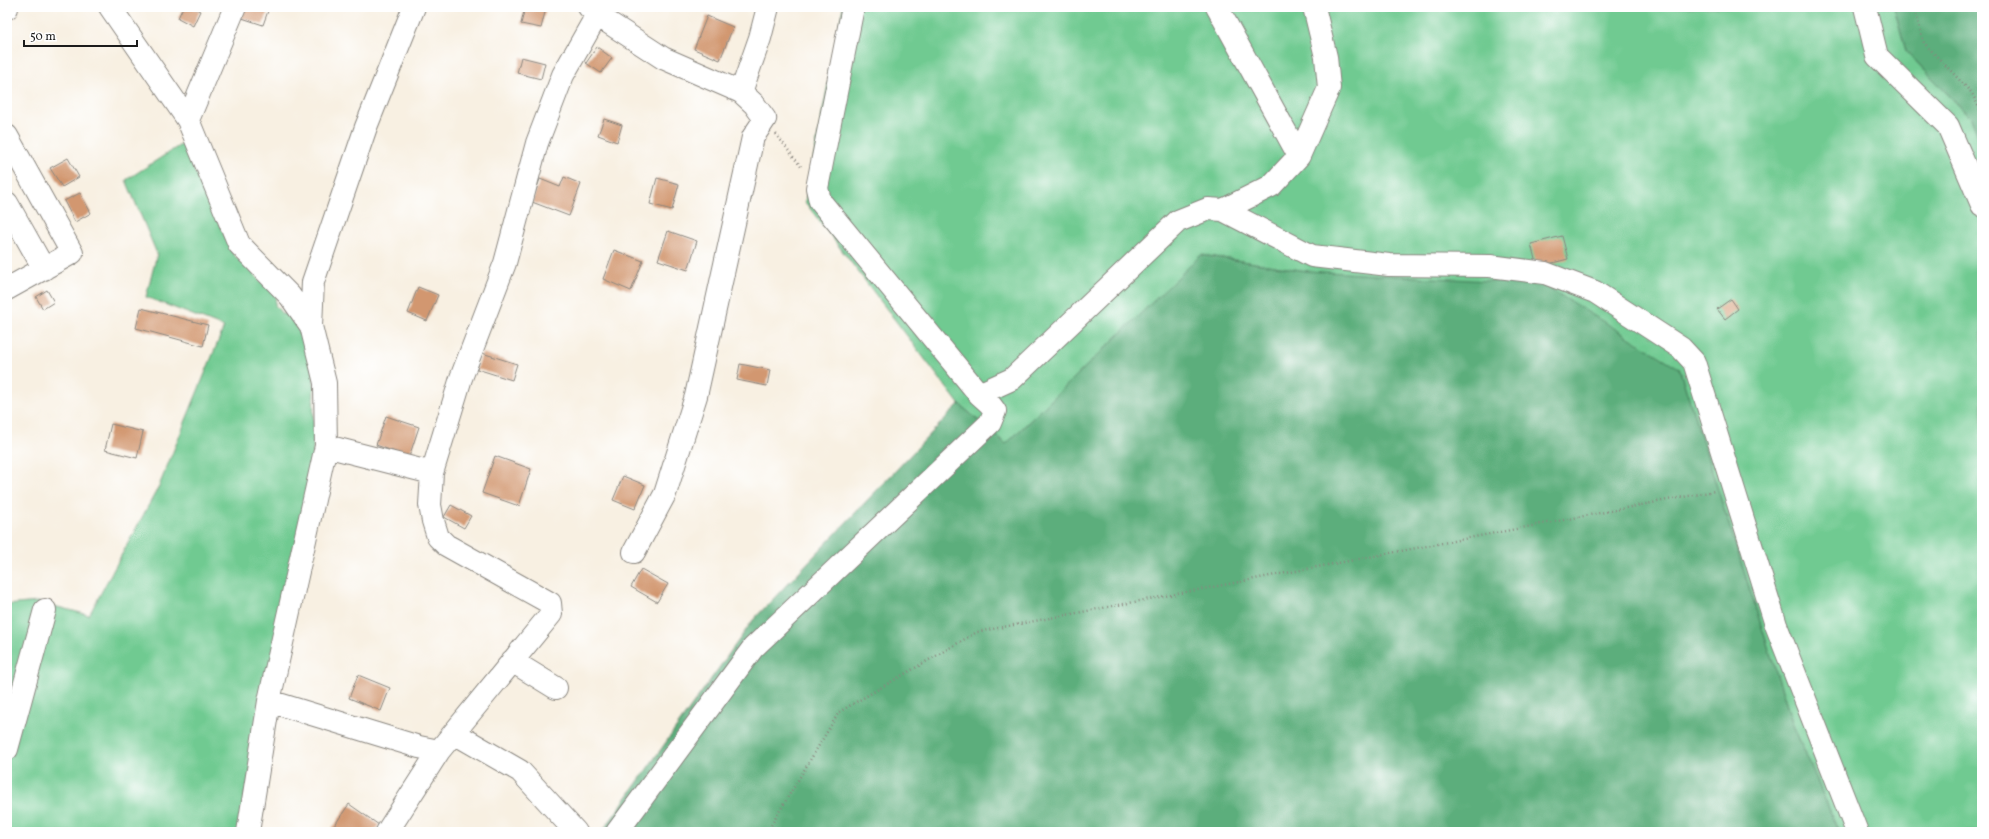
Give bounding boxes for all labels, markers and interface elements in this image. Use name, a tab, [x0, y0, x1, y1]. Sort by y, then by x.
scale bar	[24, 22, 137, 48]
text: 50 m	[30, 29, 56, 45]

